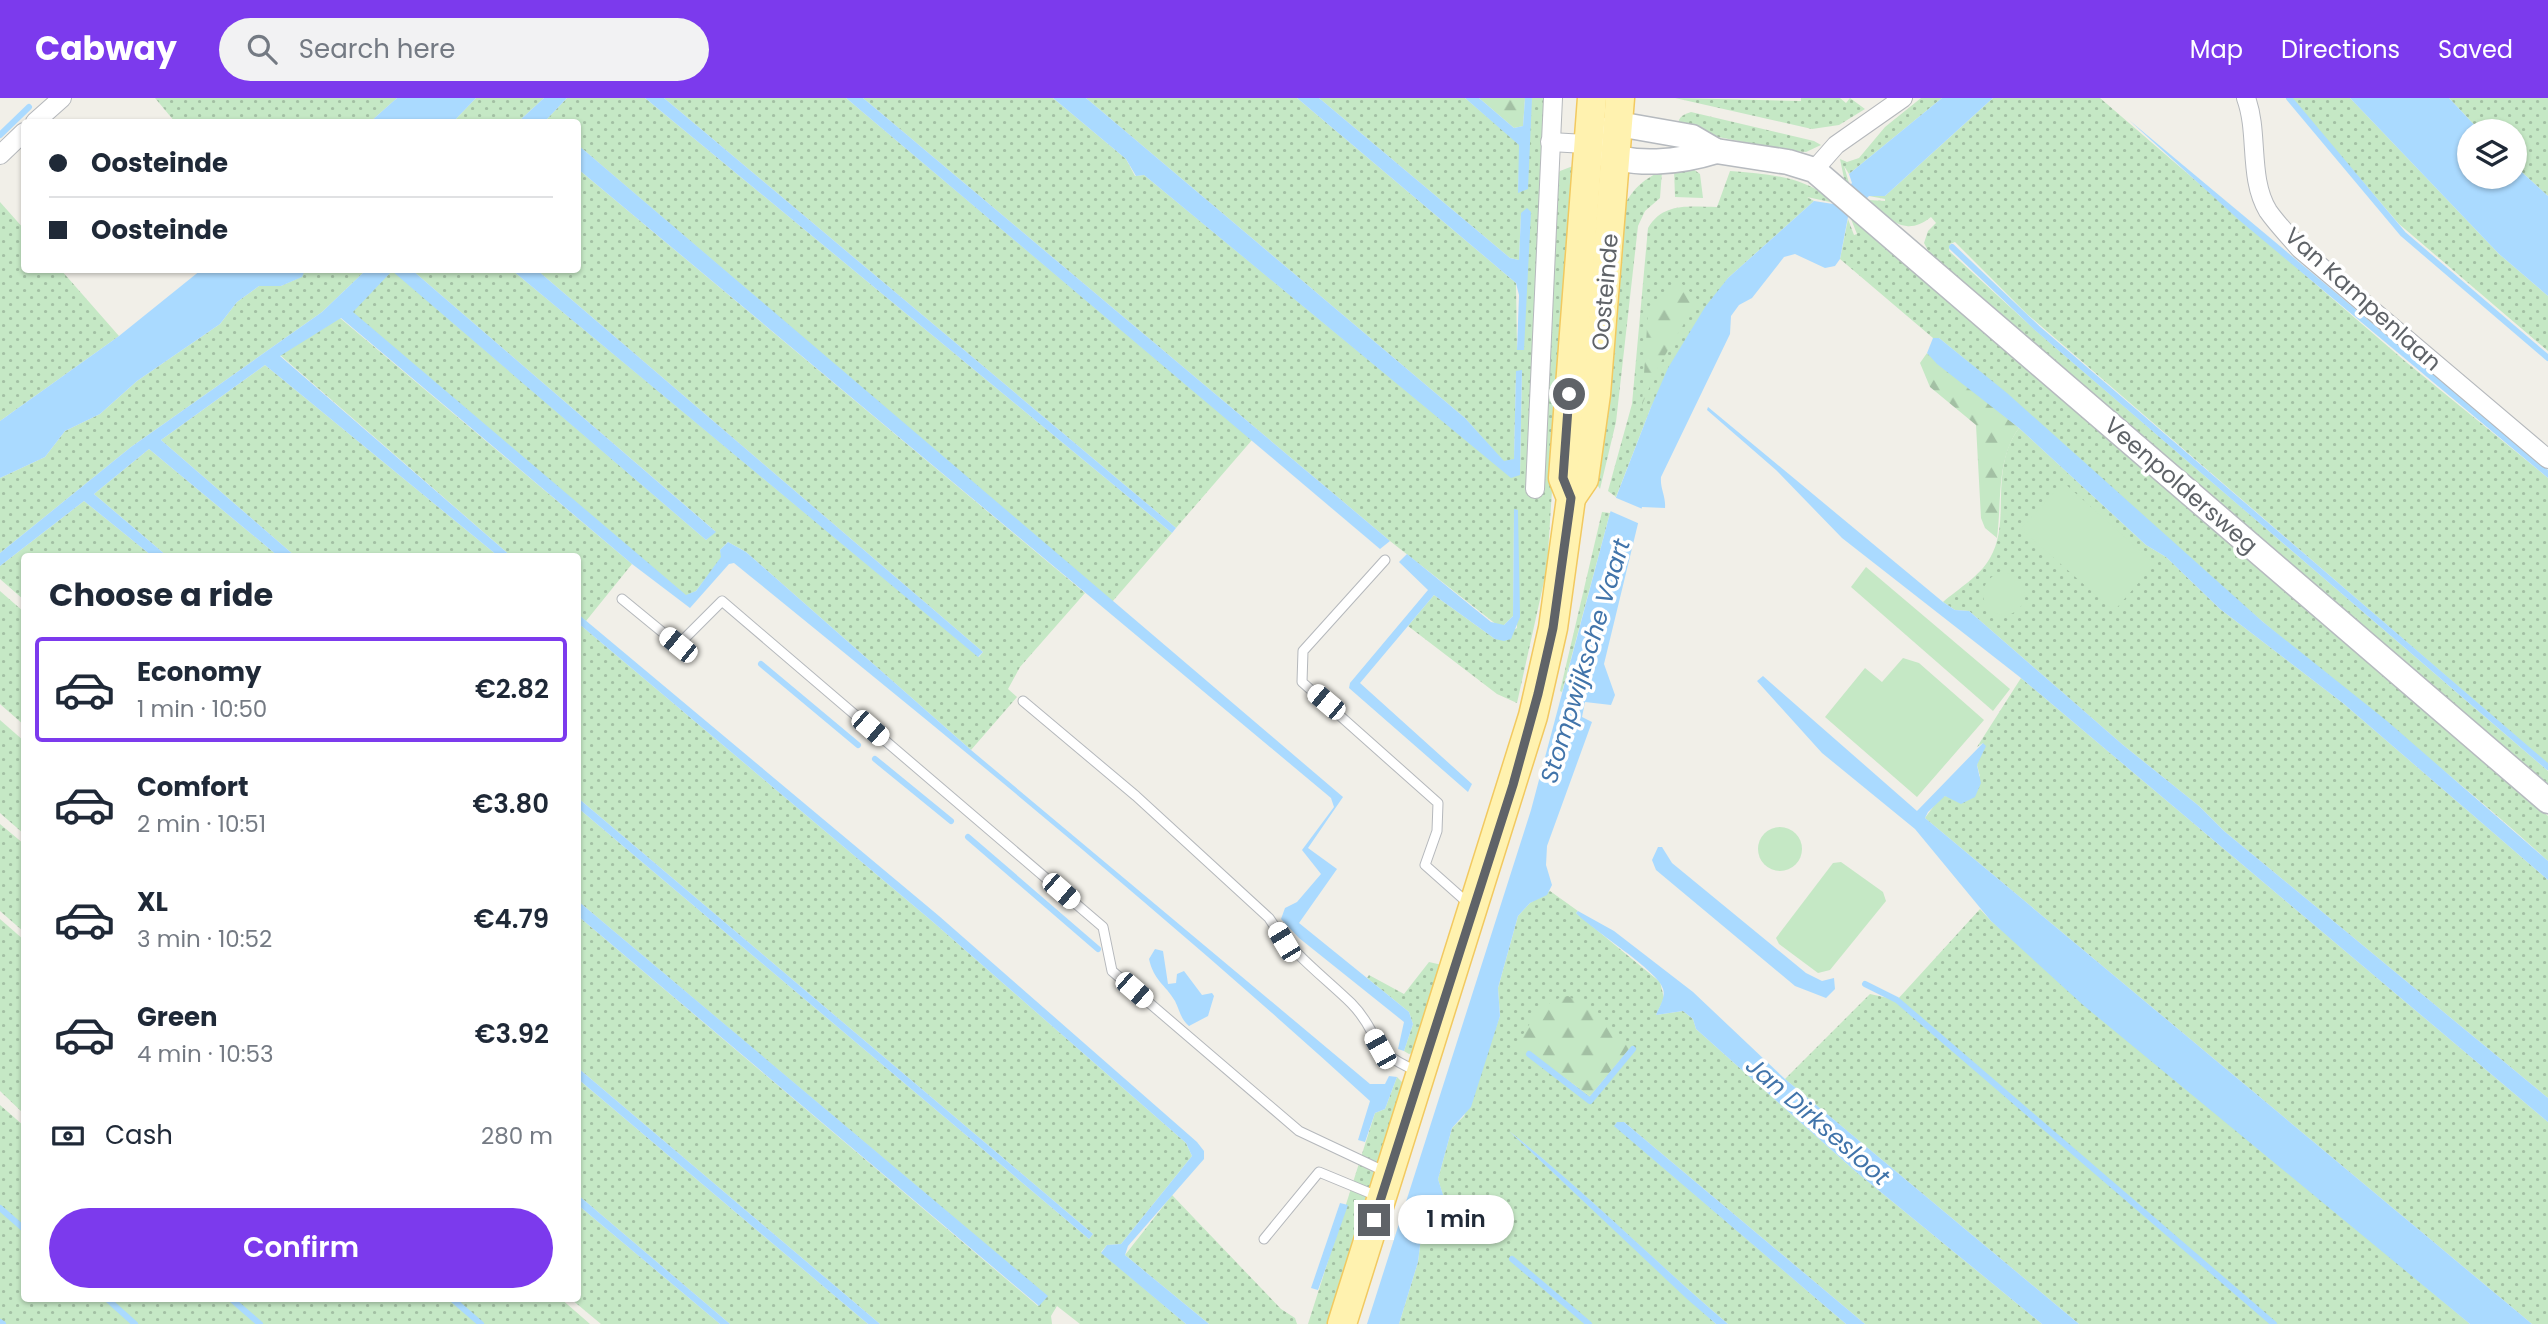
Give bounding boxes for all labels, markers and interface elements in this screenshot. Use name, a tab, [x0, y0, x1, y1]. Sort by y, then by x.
search box	[219, 18, 709, 81]
text: Cabway	[35, 25, 177, 72]
icon: search	[243, 30, 281, 68]
text: Search here	[299, 31, 455, 67]
text: Map	[2190, 33, 2243, 66]
text: Directions	[2281, 33, 2400, 66]
text: Saved	[2438, 33, 2513, 66]
map controls	[2457, 119, 2527, 189]
button: layers	[2457, 119, 2527, 189]
text: Oosteinde	[91, 145, 228, 181]
text: Oosteinde	[91, 212, 228, 248]
street label: Van Kampenlaan	[2278, 220, 2448, 378]
street label: Oosteinde	[1584, 232, 1626, 352]
route start	[1553, 378, 1585, 410]
street label: Veenpoldersweg	[2097, 409, 2265, 561]
water label: Stompwijksche Vaart	[1532, 534, 1638, 787]
text: Choose a ride	[49, 572, 273, 617]
car	[656, 624, 701, 666]
text: Economy	[137, 654, 261, 690]
icon: car	[53, 658, 116, 721]
text: €2.82	[475, 671, 549, 707]
car	[1304, 680, 1349, 724]
text: 1 min · 10:50	[137, 693, 267, 725]
car	[848, 706, 893, 750]
text: Comfort	[137, 769, 249, 805]
icon: car	[53, 773, 116, 836]
text: €3.80	[472, 786, 549, 822]
text: 2 min · 10:51	[137, 808, 266, 840]
car	[1039, 869, 1084, 913]
text: XL	[137, 884, 168, 920]
icon: car	[53, 888, 116, 951]
text: €4.79	[474, 901, 549, 937]
car	[1265, 919, 1304, 965]
text: 3 min · 10:52	[137, 923, 272, 955]
car	[1112, 968, 1157, 1012]
text: Green	[137, 999, 218, 1035]
icon: car	[53, 1003, 116, 1066]
text: €3.92	[475, 1016, 549, 1052]
car	[1361, 1026, 1400, 1072]
text: 4 min · 10:53	[137, 1038, 274, 1070]
water label: Jan Dirksesloot	[1739, 1049, 1898, 1194]
icon: cash	[49, 1117, 87, 1155]
text: Cash	[105, 1117, 173, 1153]
text: 280 m	[481, 1120, 553, 1152]
callout: 1 min	[1398, 1196, 1514, 1244]
text: 1 min	[1426, 1203, 1486, 1235]
route end	[1358, 1204, 1390, 1236]
button: Confirm	[49, 1208, 553, 1288]

